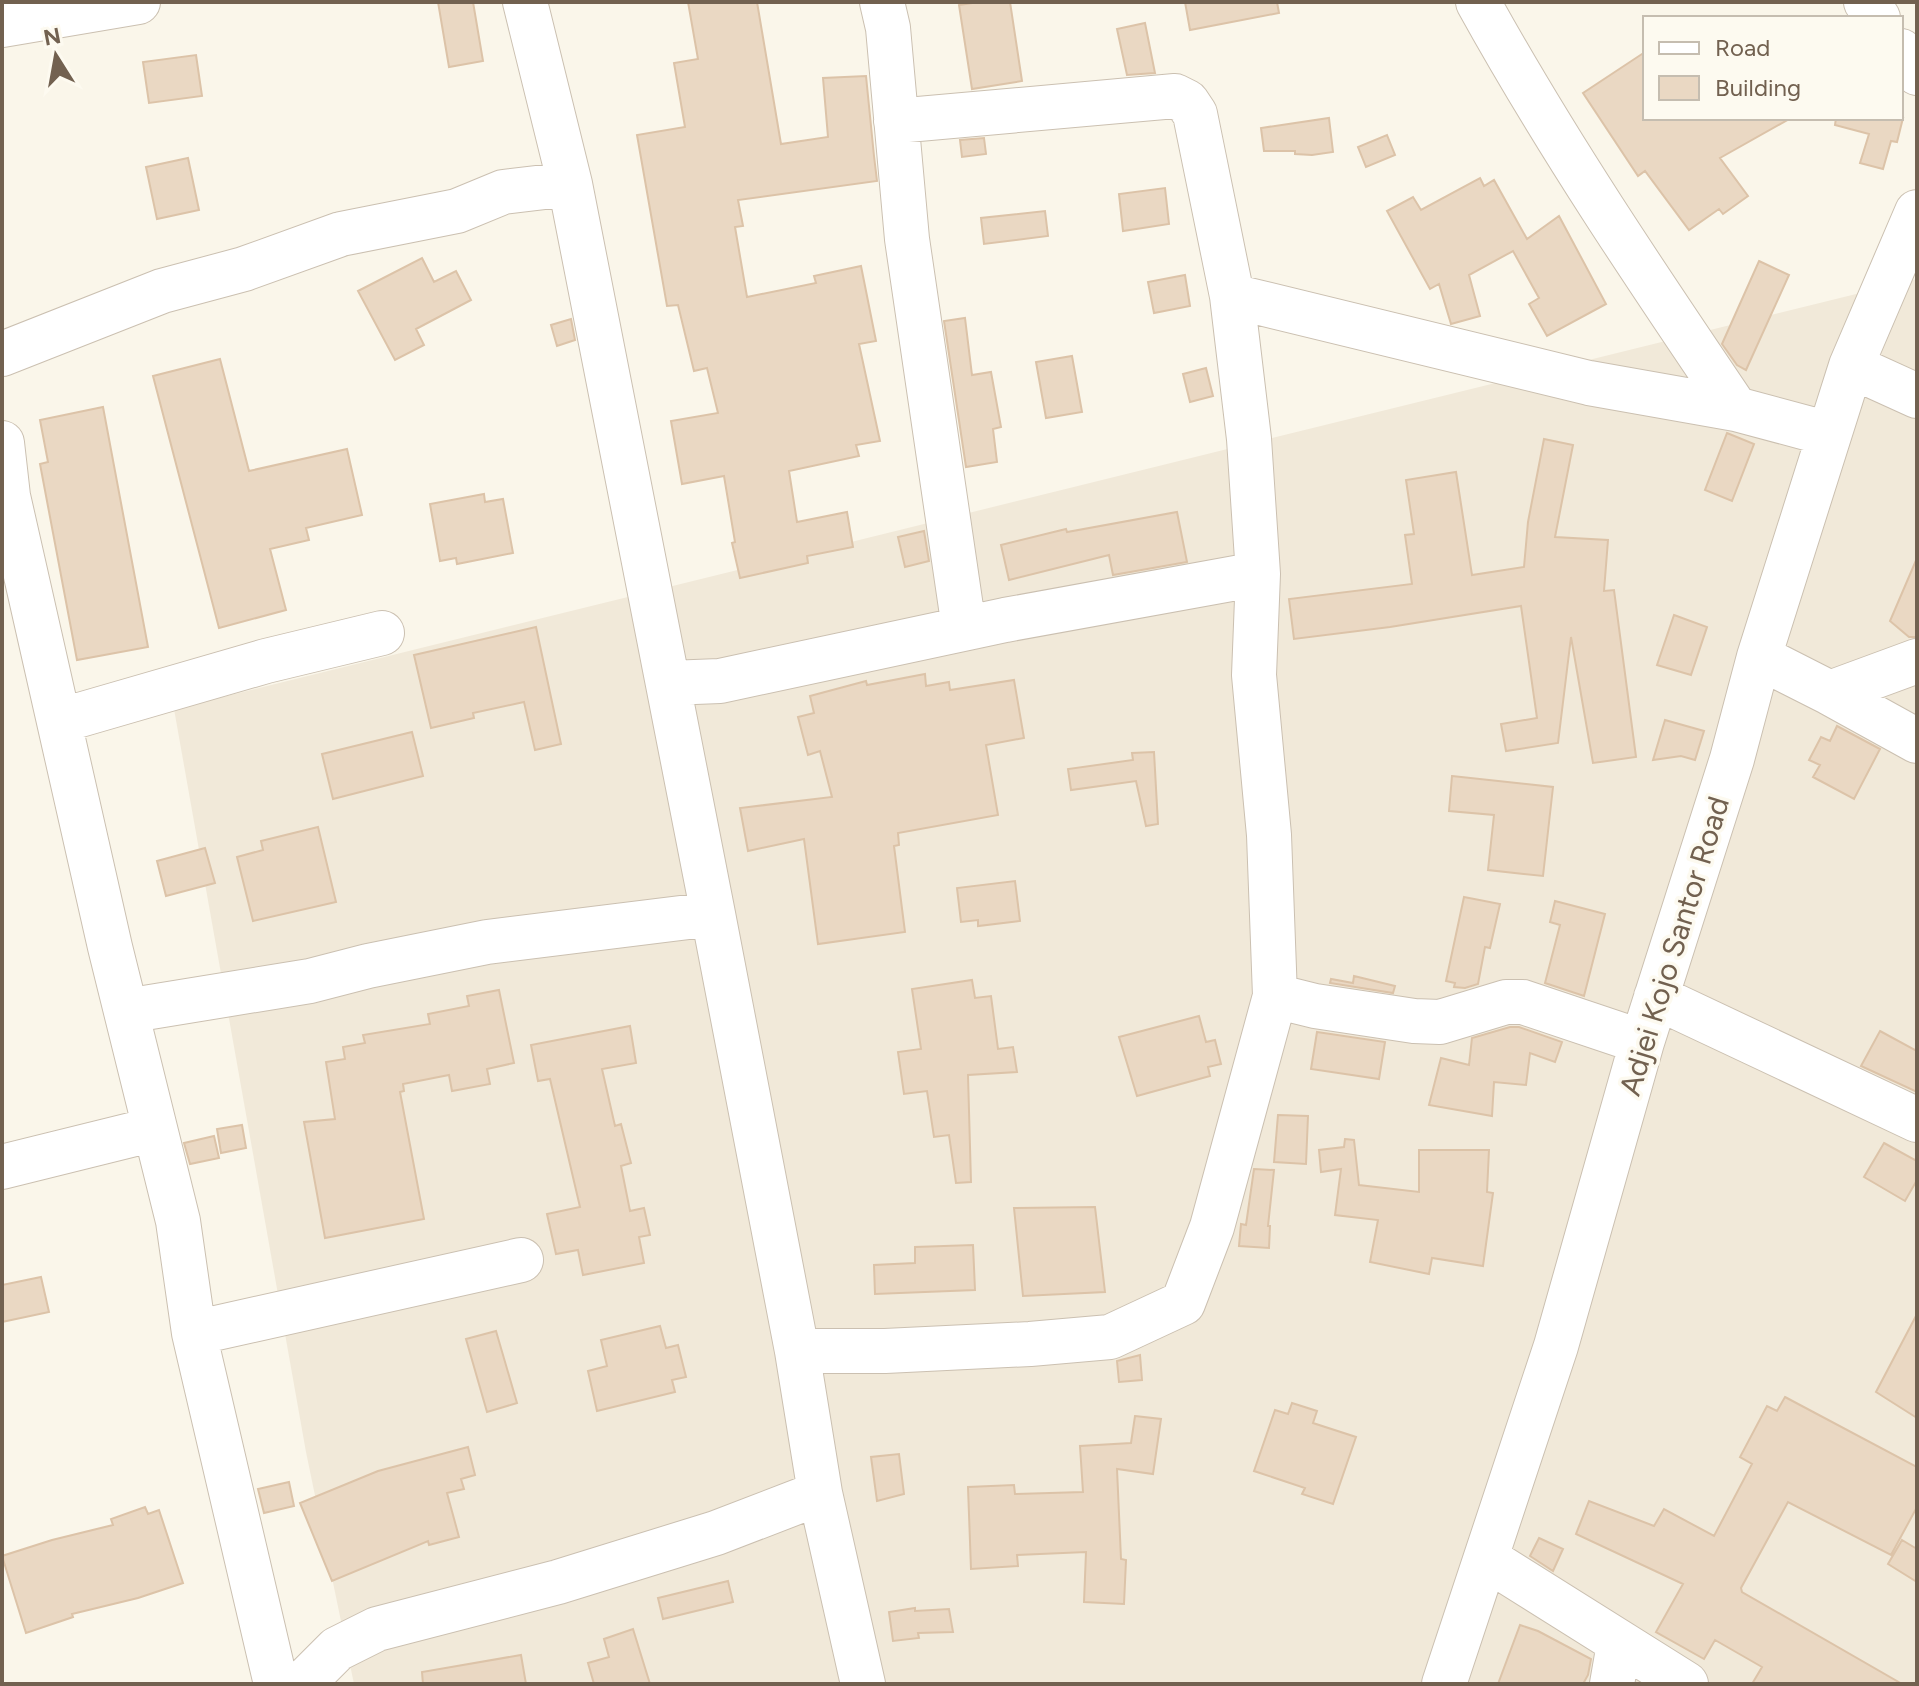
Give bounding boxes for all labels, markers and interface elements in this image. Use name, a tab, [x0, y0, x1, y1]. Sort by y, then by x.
north arrow	[16, 16, 96, 96]
legend	[1643, 16, 1903, 120]
text: N	[41, 22, 63, 52]
text: Road	[1715, 33, 1770, 62]
text: Building	[1715, 73, 1801, 102]
street label: Adjei Kojo Santor Road	[1611, 792, 1737, 1100]

